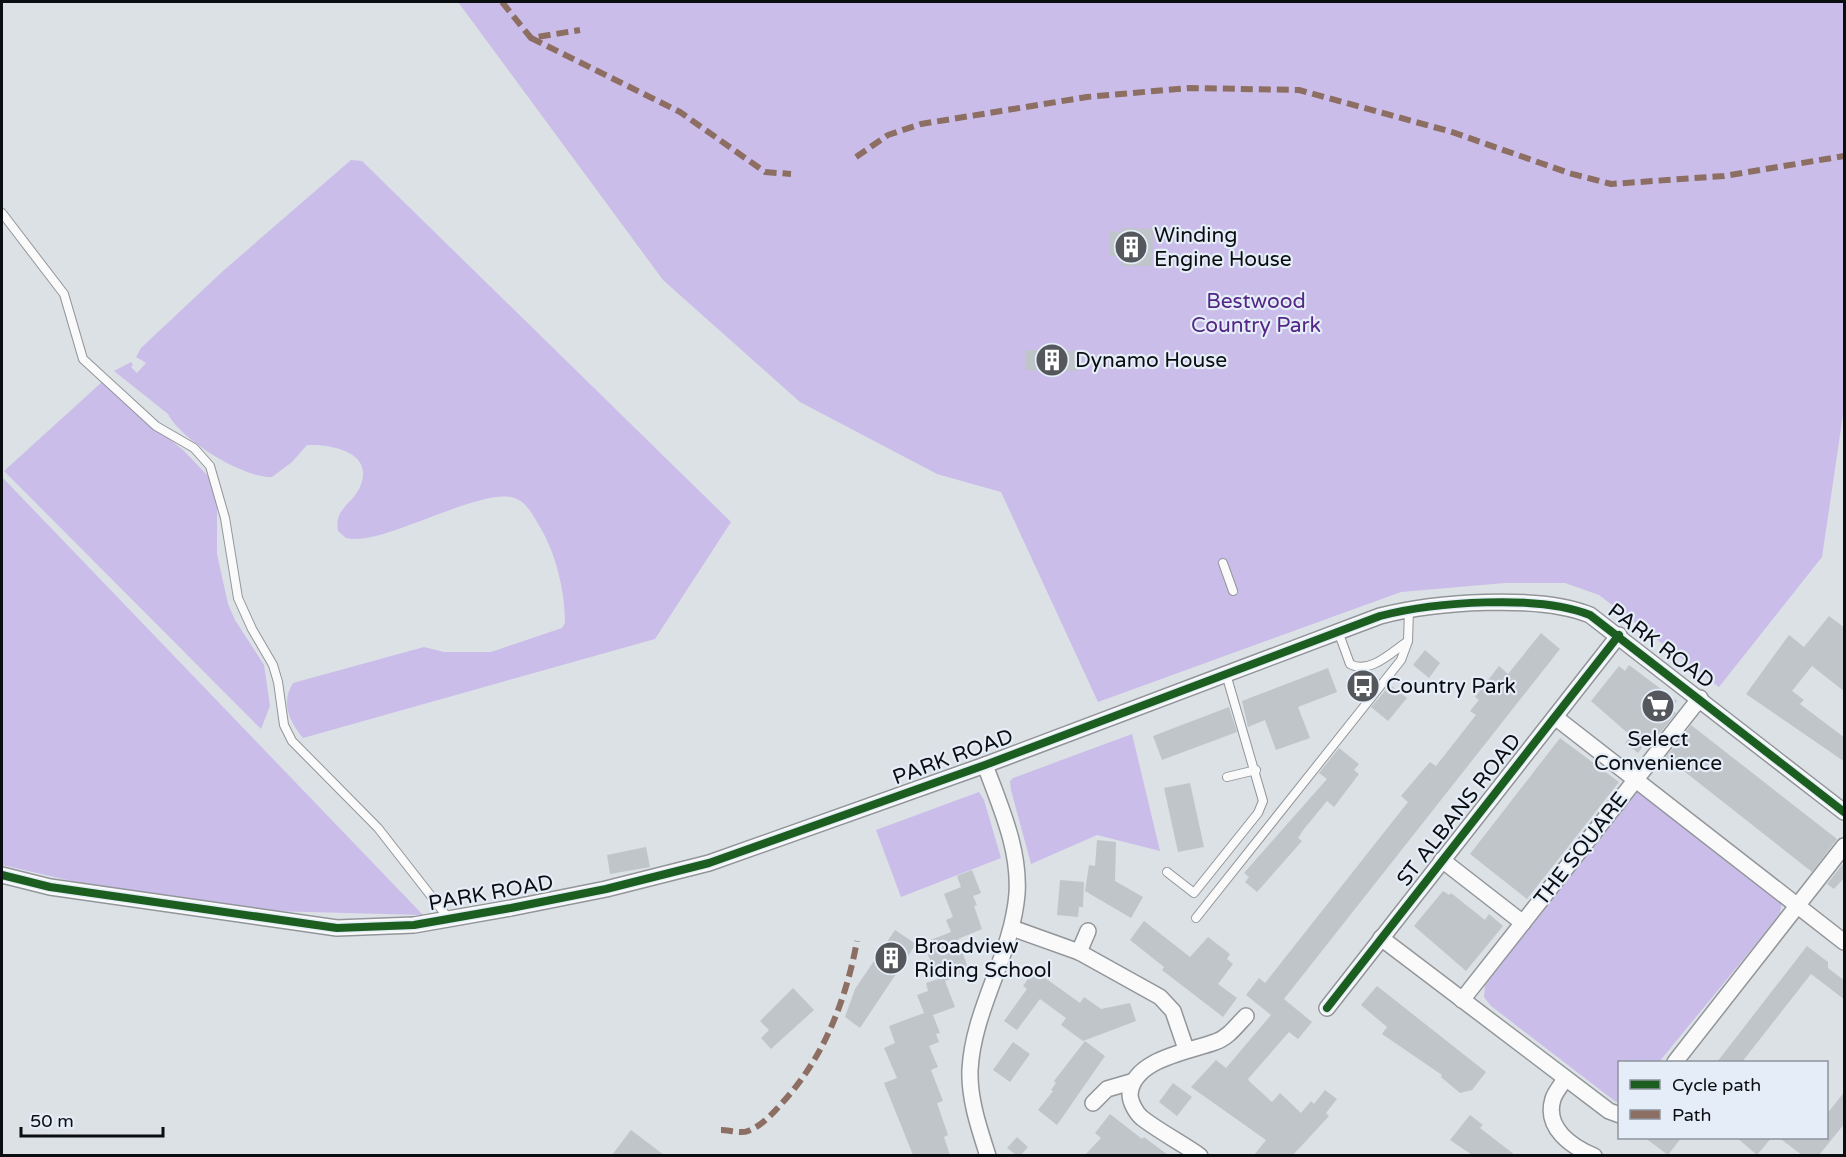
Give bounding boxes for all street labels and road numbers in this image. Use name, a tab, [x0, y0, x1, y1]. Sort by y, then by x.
street label: PARK ROAD	[1603, 598, 1719, 694]
street label: PARK ROAD	[889, 724, 1017, 790]
street label: ST ALBANS ROAD	[1392, 729, 1526, 891]
street label: THE SQUARE	[1529, 787, 1633, 911]
street label: PARK ROAD	[427, 870, 555, 916]

